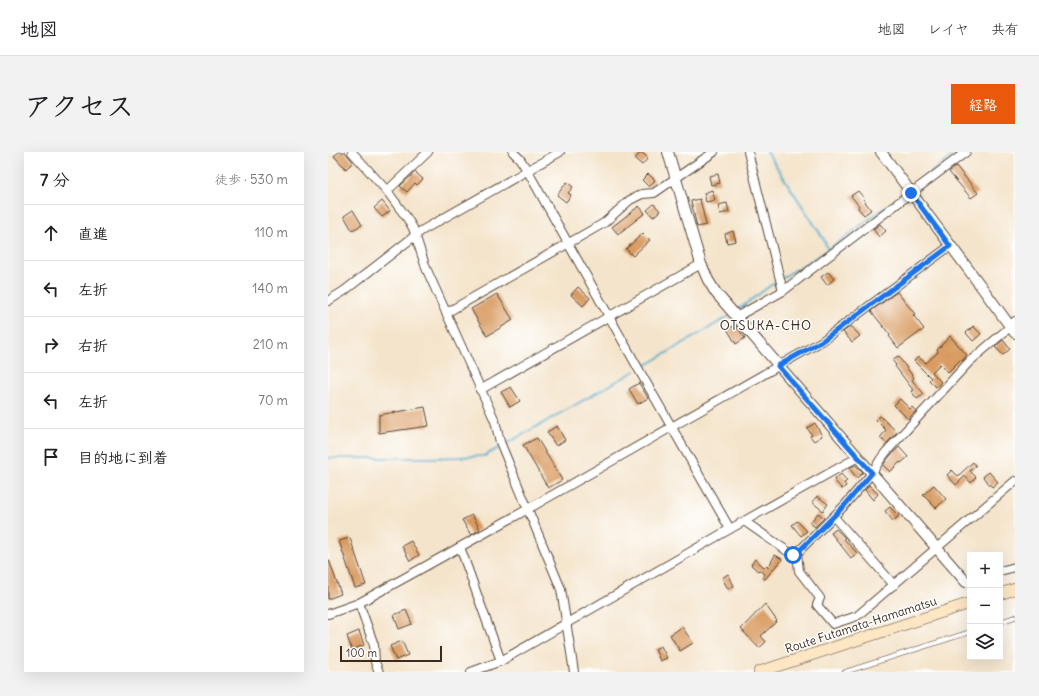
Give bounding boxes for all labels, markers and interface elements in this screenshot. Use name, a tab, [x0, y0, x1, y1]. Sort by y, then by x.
text: 地図	[20, 17, 58, 41]
text: 地図	[878, 20, 906, 38]
text: レイヤ	[928, 20, 969, 38]
text: 共有	[991, 20, 1019, 38]
button: 経路	[951, 84, 1015, 124]
text: アクセス	[24, 88, 134, 124]
text: 7 分	[40, 169, 69, 191]
text: 徒歩 · 530 m	[215, 171, 288, 188]
route end	[902, 184, 920, 202]
icon: ahead	[40, 222, 62, 244]
text: 直進	[78, 224, 108, 243]
text: 110 m	[255, 224, 288, 241]
icon: left	[40, 278, 62, 300]
text: 左折	[78, 280, 108, 299]
text: 140 m	[252, 280, 288, 297]
district label: OTSUKA-CHO	[720, 317, 812, 334]
icon: right	[40, 334, 62, 356]
text: 右折	[78, 336, 108, 355]
text: 210 m	[253, 336, 288, 353]
icon: left	[40, 390, 62, 412]
text: 左折	[78, 392, 108, 411]
text: 70 m	[259, 392, 288, 409]
icon: arrive	[40, 446, 62, 468]
text: 目的地に到着	[78, 448, 168, 467]
route start	[784, 546, 802, 564]
map controls	[967, 552, 1003, 660]
button: +	[967, 552, 1003, 588]
button: −	[967, 588, 1003, 624]
street label: Route Futamata-Hamamatsu	[783, 593, 939, 656]
button: layers	[967, 624, 1003, 660]
scale bar	[340, 644, 442, 663]
text: 100 m	[346, 646, 377, 660]

